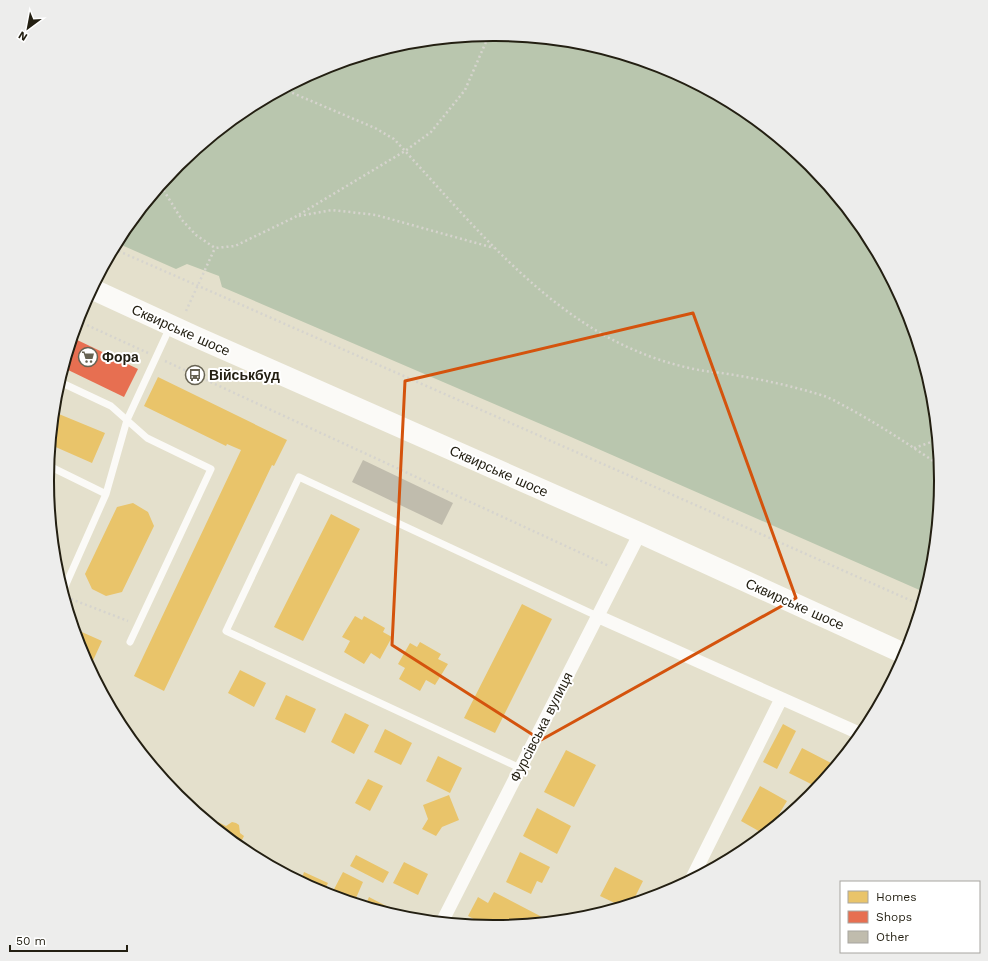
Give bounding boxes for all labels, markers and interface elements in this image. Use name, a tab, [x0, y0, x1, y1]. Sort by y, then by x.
north arrow	[8, 8, 48, 48]
text: N	[16, 28, 30, 44]
street label: Сквирське шосе	[129, 301, 233, 359]
supermarket icon: Фора	[77, 346, 99, 368]
place label: Фора	[102, 349, 139, 365]
bus stop icon: Військбуд	[184, 364, 206, 386]
place label: Військбуд	[209, 367, 280, 383]
street label: Сквирське шосе	[447, 442, 551, 500]
street label: Сквирське шосе	[743, 575, 847, 633]
street label: Фурсівська вулиця	[506, 669, 576, 785]
legend	[840, 881, 980, 953]
text: Homes	[876, 890, 917, 904]
text: Shops	[876, 910, 912, 924]
scale bar	[10, 927, 127, 953]
text: Other	[876, 930, 909, 944]
text: 50 m	[16, 934, 46, 948]

